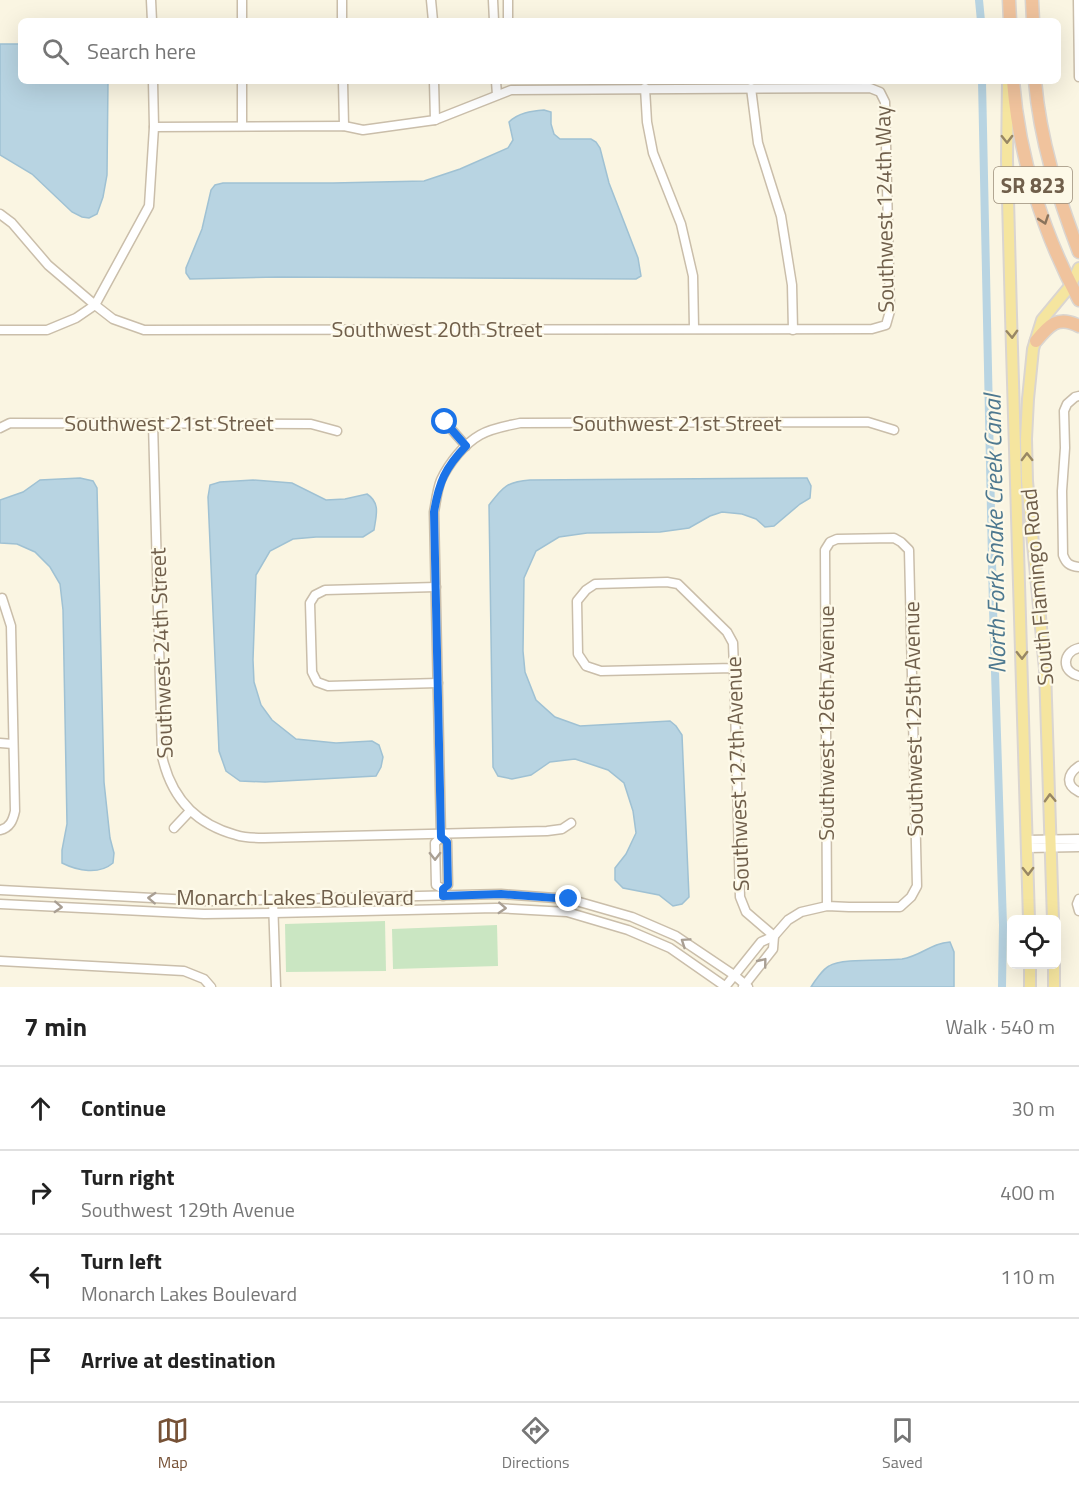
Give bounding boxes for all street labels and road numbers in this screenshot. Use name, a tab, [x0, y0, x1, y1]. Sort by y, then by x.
street label: Southwest 124th Way	[865, 105, 903, 313]
road number: SR 823	[994, 167, 1072, 203]
street label: Southwest 20th Street	[332, 312, 543, 346]
street label: Southwest 21st Street	[64, 406, 274, 440]
street label: Southwest 21st Street	[572, 406, 782, 440]
street label: South Flamingo Road	[1011, 487, 1063, 687]
street label: Southwest 24th Street	[140, 547, 182, 759]
street label: Southwest 125th Avenue	[894, 601, 932, 837]
street label: Southwest 126th Avenue	[809, 605, 843, 841]
street label: Southwest 127th Avenue	[716, 656, 758, 892]
street label: Monarch Lakes Boulevard	[176, 880, 414, 914]

